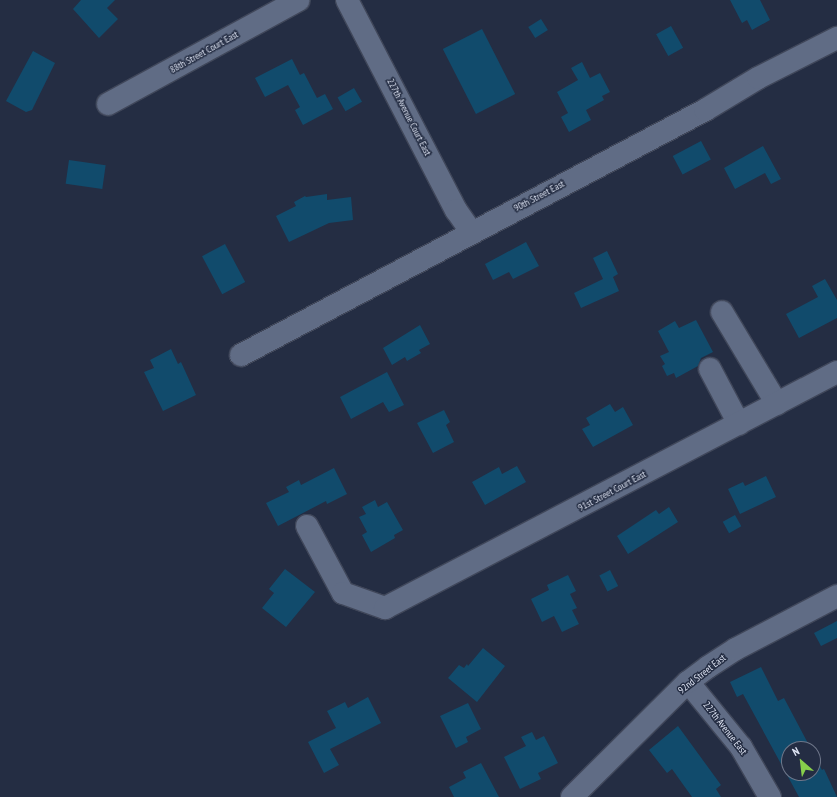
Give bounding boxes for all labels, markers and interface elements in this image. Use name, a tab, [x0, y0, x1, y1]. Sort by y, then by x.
street label: 88th Street Court East	[168, 28, 240, 76]
street label: 227th Avenue Court East	[384, 76, 434, 158]
street label: 90th Street East	[512, 178, 566, 214]
street label: 91st Street Court East	[576, 468, 648, 514]
street label: 92nd Street East	[676, 652, 728, 696]
street label: 227th Avenue East	[700, 699, 750, 757]
north arrow	[781, 741, 821, 781]
text: N	[790, 744, 802, 759]

